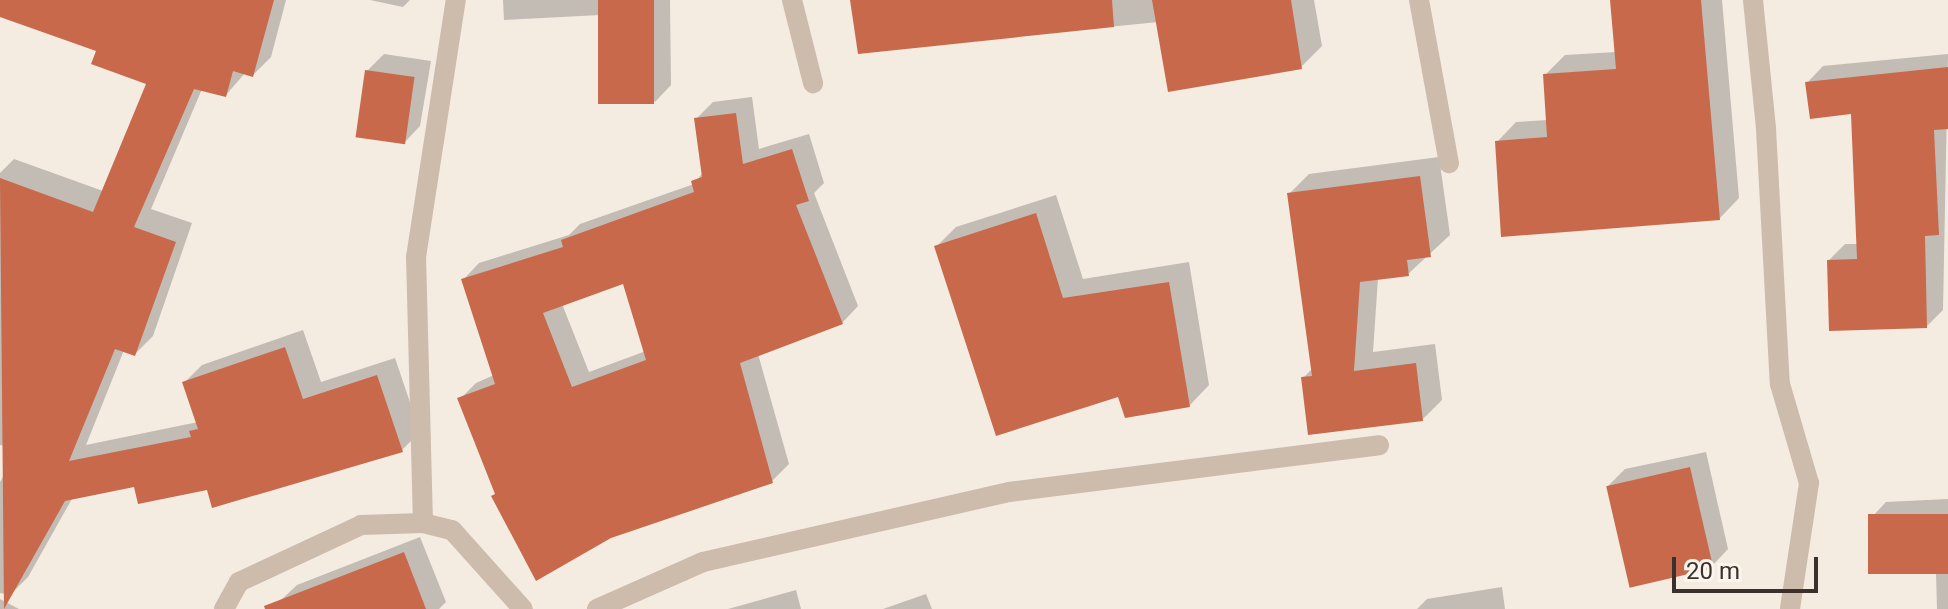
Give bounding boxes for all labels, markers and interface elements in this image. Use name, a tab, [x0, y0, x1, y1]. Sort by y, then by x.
scale bar	[1676, 541, 1822, 591]
text: 20 m	[1686, 557, 1740, 585]

